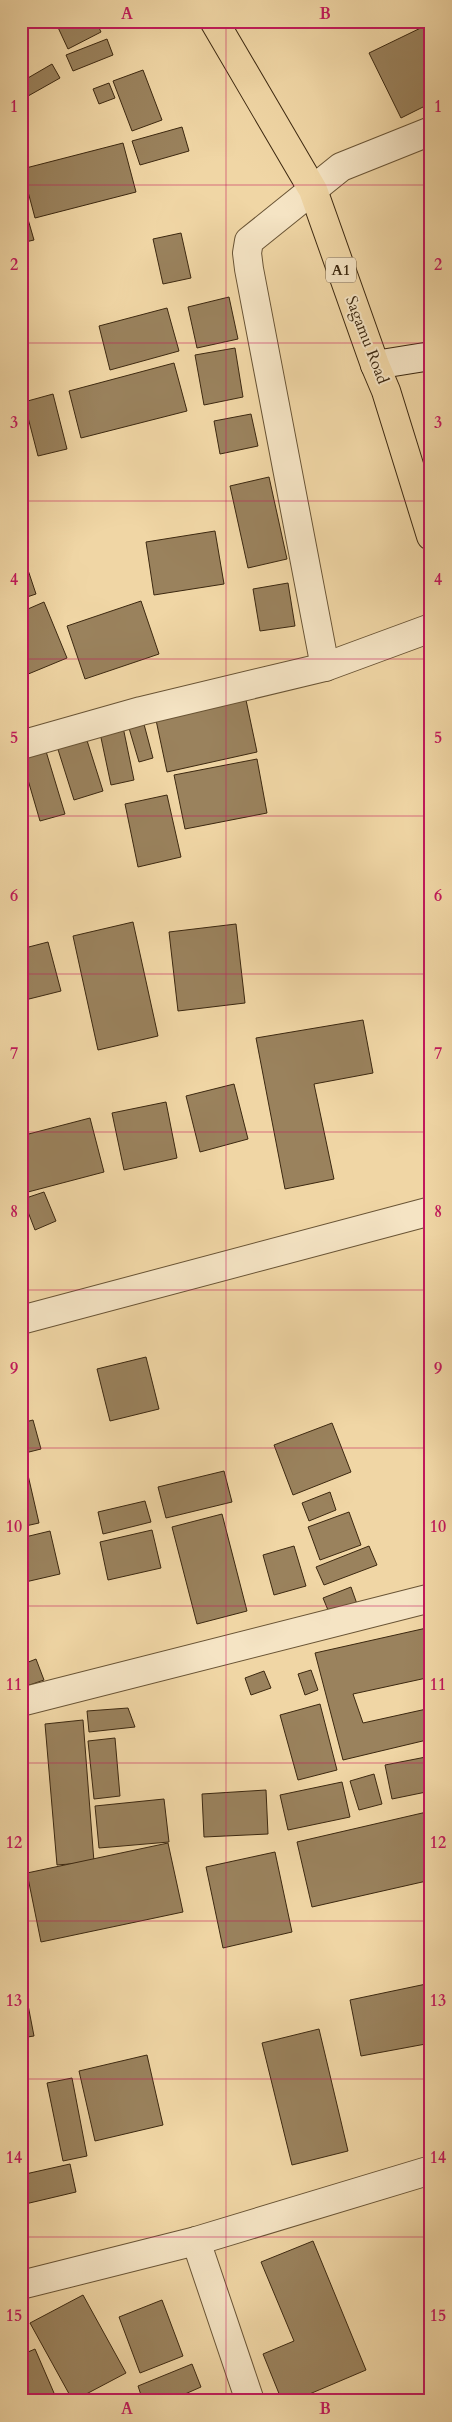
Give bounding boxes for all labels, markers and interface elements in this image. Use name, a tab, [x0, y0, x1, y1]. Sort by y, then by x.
text: A	[121, 3, 133, 25]
text: B	[319, 3, 331, 25]
text: 1	[10, 96, 18, 118]
text: 1	[434, 96, 442, 118]
text: 2	[10, 254, 18, 276]
text: 2	[434, 254, 442, 276]
road number: A1	[326, 258, 356, 282]
street label: Sagamu Road	[340, 293, 394, 388]
text: 3	[10, 412, 18, 434]
text: 3	[434, 412, 442, 434]
text: 4	[10, 569, 18, 591]
text: 4	[434, 569, 442, 591]
text: 5	[10, 727, 18, 749]
text: 5	[434, 727, 442, 749]
text: 6	[10, 885, 18, 907]
text: 6	[434, 885, 442, 907]
text: 7	[10, 1043, 18, 1065]
text: 7	[434, 1043, 442, 1065]
text: 8	[10, 1201, 18, 1223]
text: 8	[434, 1201, 442, 1223]
text: 9	[10, 1358, 18, 1380]
text: 9	[434, 1358, 442, 1380]
text: 10	[6, 1516, 22, 1538]
text: 10	[430, 1516, 446, 1538]
text: 11	[6, 1674, 22, 1696]
text: 11	[430, 1674, 446, 1696]
text: 12	[6, 1832, 22, 1854]
text: 12	[430, 1832, 446, 1854]
text: 13	[6, 1990, 22, 2012]
text: 13	[430, 1990, 446, 2012]
text: 14	[6, 2147, 22, 2169]
text: 14	[430, 2147, 446, 2169]
text: 15	[6, 2305, 22, 2327]
text: 15	[430, 2305, 446, 2327]
text: A	[121, 2398, 133, 2420]
text: B	[319, 2398, 331, 2420]

